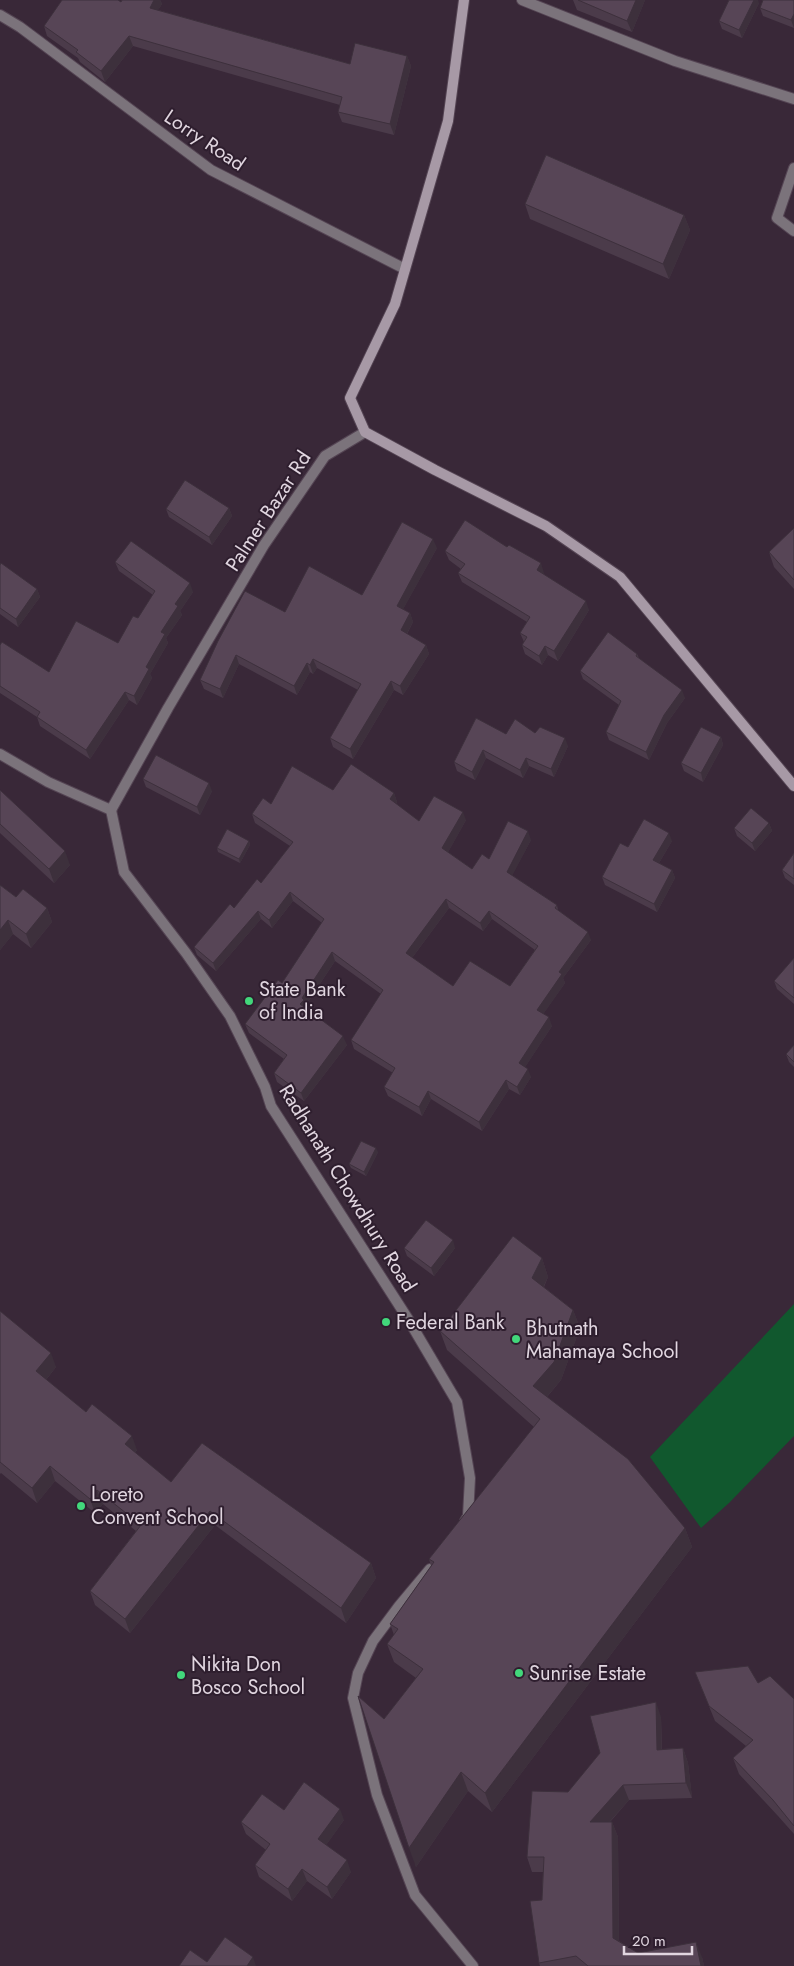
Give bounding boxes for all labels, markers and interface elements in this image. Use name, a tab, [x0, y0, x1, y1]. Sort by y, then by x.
street label: Lorry Road	[158, 103, 251, 178]
street label: Palmer Bazar Rd	[219, 445, 318, 577]
place label: State Bank of India	[259, 975, 346, 1027]
marker: State Bank of India	[243, 995, 255, 1007]
street label: Radhanath Chowdhury Road	[272, 1079, 423, 1298]
place label: Federal Bank	[396, 1308, 505, 1337]
place label: Bhutnath Mahamaya School	[526, 1314, 679, 1366]
marker: Federal Bank	[380, 1316, 392, 1328]
marker: Bhutnath Mahamaya School	[510, 1333, 522, 1345]
place label: Loreto Convent School	[91, 1480, 224, 1532]
marker: Loreto Convent School	[75, 1500, 87, 1512]
place label: Nikita Don Bosco School	[191, 1650, 305, 1702]
place label: Sunrise Estate	[529, 1659, 646, 1688]
marker: Sunrise Estate	[513, 1667, 525, 1679]
marker: Nikita Don Bosco School	[175, 1669, 187, 1681]
scale bar	[624, 1924, 692, 1956]
text: 20 m	[632, 1930, 666, 1952]

